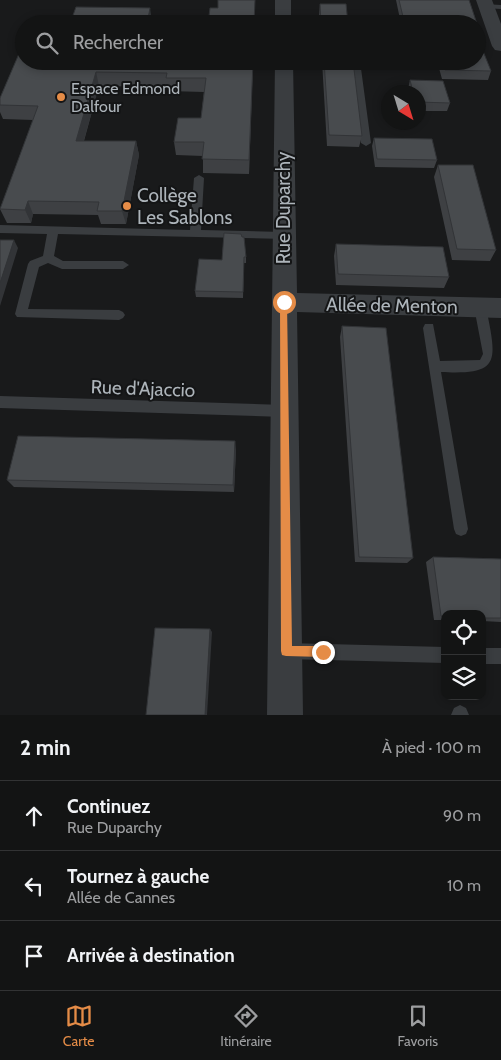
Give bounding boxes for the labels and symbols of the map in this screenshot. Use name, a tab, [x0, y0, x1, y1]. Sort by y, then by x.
place label: Espace Edmond Dalfour	[71, 79, 180, 116]
north arrow	[381, 85, 426, 130]
marker: Espace Edmond Dalfour	[55, 91, 67, 103]
street label: Rue Duparchy	[272, 151, 295, 264]
place label: Collège Les Sablons	[137, 184, 232, 229]
marker: Collège Les Sablons	[121, 200, 133, 212]
route start	[273, 291, 296, 314]
street label: Allée de Menton	[326, 293, 458, 318]
street label: Rue d'Ajaccio	[90, 375, 196, 402]
route end	[312, 641, 335, 664]

